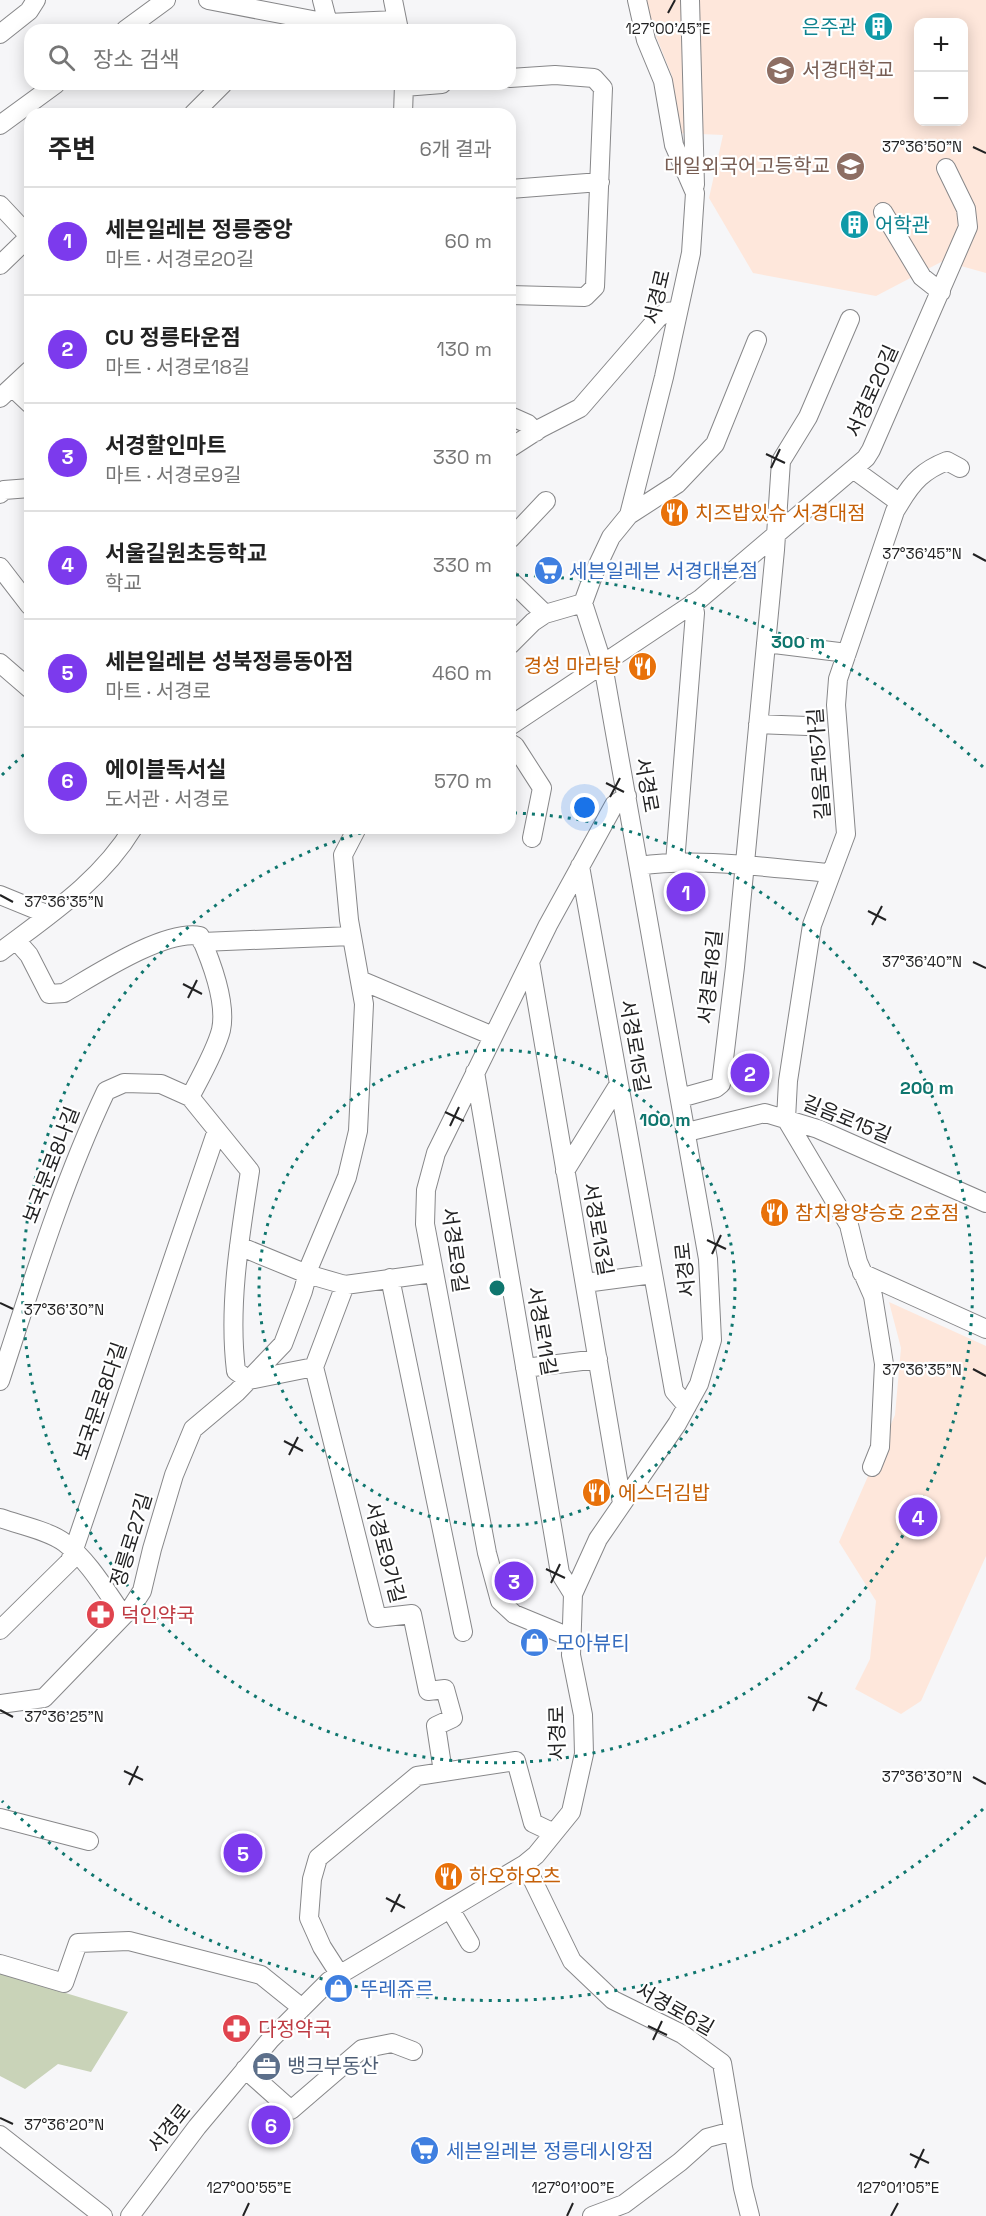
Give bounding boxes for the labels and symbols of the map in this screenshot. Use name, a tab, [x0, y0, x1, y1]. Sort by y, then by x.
building icon: 은주관	[862, 11, 894, 43]
place label: 은주관	[802, 14, 857, 40]
text: 127°00'45"E	[626, 19, 710, 38]
school or university icon: 서경대학교	[765, 54, 797, 86]
place label: 서경대학교	[802, 57, 894, 83]
text: 37°36'50"N	[882, 137, 962, 156]
school or university icon: 대일외국어고등학교	[835, 150, 867, 182]
place label: 대일외국어고등학교	[664, 153, 830, 179]
building icon: 어학관	[838, 209, 870, 241]
place label: 어학관	[875, 212, 930, 238]
street label: 서경로	[638, 267, 676, 327]
street label: 서경로20길	[840, 341, 904, 441]
restaurant icon: 치즈밥있슈 서경대점	[658, 497, 690, 529]
place label: 치즈밥있슈 서경대점	[695, 500, 866, 526]
text: 37°36'45"N	[882, 544, 962, 563]
supermarket icon: 세븐일레븐 서경대본점	[532, 555, 564, 587]
place label: 세븐일레븐 서경대본점	[569, 558, 758, 584]
text: 300 m	[771, 630, 825, 653]
restaurant icon: 경성 마라탕	[626, 650, 658, 682]
place label: 경성 마라탕	[524, 653, 621, 679]
street label: 길음로15가길	[802, 707, 836, 821]
street label: 서경로	[629, 756, 665, 814]
your location	[570, 793, 599, 822]
pin: 1	[666, 870, 706, 914]
text: 37°36'35"N	[24, 892, 104, 911]
street label: 서경로18길	[692, 929, 728, 1025]
text: 37°36'40"N	[882, 952, 962, 971]
street label: 서경로15길	[614, 997, 656, 1095]
pin: 2	[730, 1050, 770, 1096]
text: 200 m	[900, 1076, 954, 1099]
street label: 길음로15길	[799, 1089, 895, 1149]
street label: 보국문로8나길	[17, 1103, 85, 1227]
text: 100 m	[639, 1108, 691, 1131]
street label: 서경로13길	[577, 1180, 619, 1278]
restaurant icon: 참치왕양승호 2호점	[758, 1197, 790, 1229]
place label: 참치왕양승호 2호점	[795, 1200, 959, 1226]
street label: 서경로9길	[436, 1206, 474, 1294]
street label: 서경로	[669, 1241, 701, 1299]
centre of rings	[487, 1278, 507, 1298]
street label: 서경로11길	[521, 1284, 563, 1378]
text: 37°36'30"N	[24, 1300, 104, 1319]
street label: 보국문로8다길	[68, 1339, 132, 1463]
text: 37°36'35"N	[882, 1360, 962, 1379]
restaurant icon: 에스더김밥	[581, 1477, 613, 1509]
place label: 에스더김밥	[618, 1480, 710, 1506]
street label: 정릉로27길	[104, 1490, 158, 1590]
pin: 4	[898, 1494, 938, 1540]
street label: 서경로9가길	[359, 1498, 411, 1606]
pin: 3	[494, 1558, 534, 1604]
pharmacy icon: 덕인약국	[84, 1599, 116, 1631]
place label: 덕인약국	[121, 1602, 195, 1628]
shop icon: 모아뷰티	[519, 1627, 551, 1659]
place label: 모아뷰티	[556, 1630, 630, 1656]
street label: 서경로	[544, 1705, 570, 1761]
text: 37°36'25"N	[24, 1707, 104, 1726]
text: 37°36'30"N	[882, 1767, 962, 1786]
pin: 5	[224, 1830, 262, 1876]
restaurant icon: 하오하오츠	[432, 1860, 464, 1892]
place label: 하오하오츠	[469, 1863, 561, 1889]
shop icon: 뚜레쥬르	[323, 1973, 355, 2005]
place label: 뚜레쥬르	[360, 1976, 434, 2002]
street label: 서경로6길	[631, 1977, 719, 2041]
pharmacy icon: 다정약국	[221, 2013, 253, 2045]
place label: 다정약국	[258, 2016, 332, 2042]
office icon: 뱅크부동산	[250, 2050, 282, 2082]
place label: 뱅크부동산	[287, 2053, 379, 2079]
street label: 서경로	[142, 2098, 196, 2158]
pin: 6	[252, 2102, 290, 2148]
text: 37°36'20"N	[24, 2115, 104, 2134]
supermarket icon: 세븐일레븐 정릉데시앙점	[409, 2135, 441, 2167]
place label: 세븐일레븐 정릉데시앙점	[446, 2138, 654, 2164]
text: 127°00'55"E	[206, 2178, 292, 2197]
text: 127°01'00"E	[531, 2178, 615, 2197]
text: 127°01'05"E	[857, 2178, 939, 2197]

